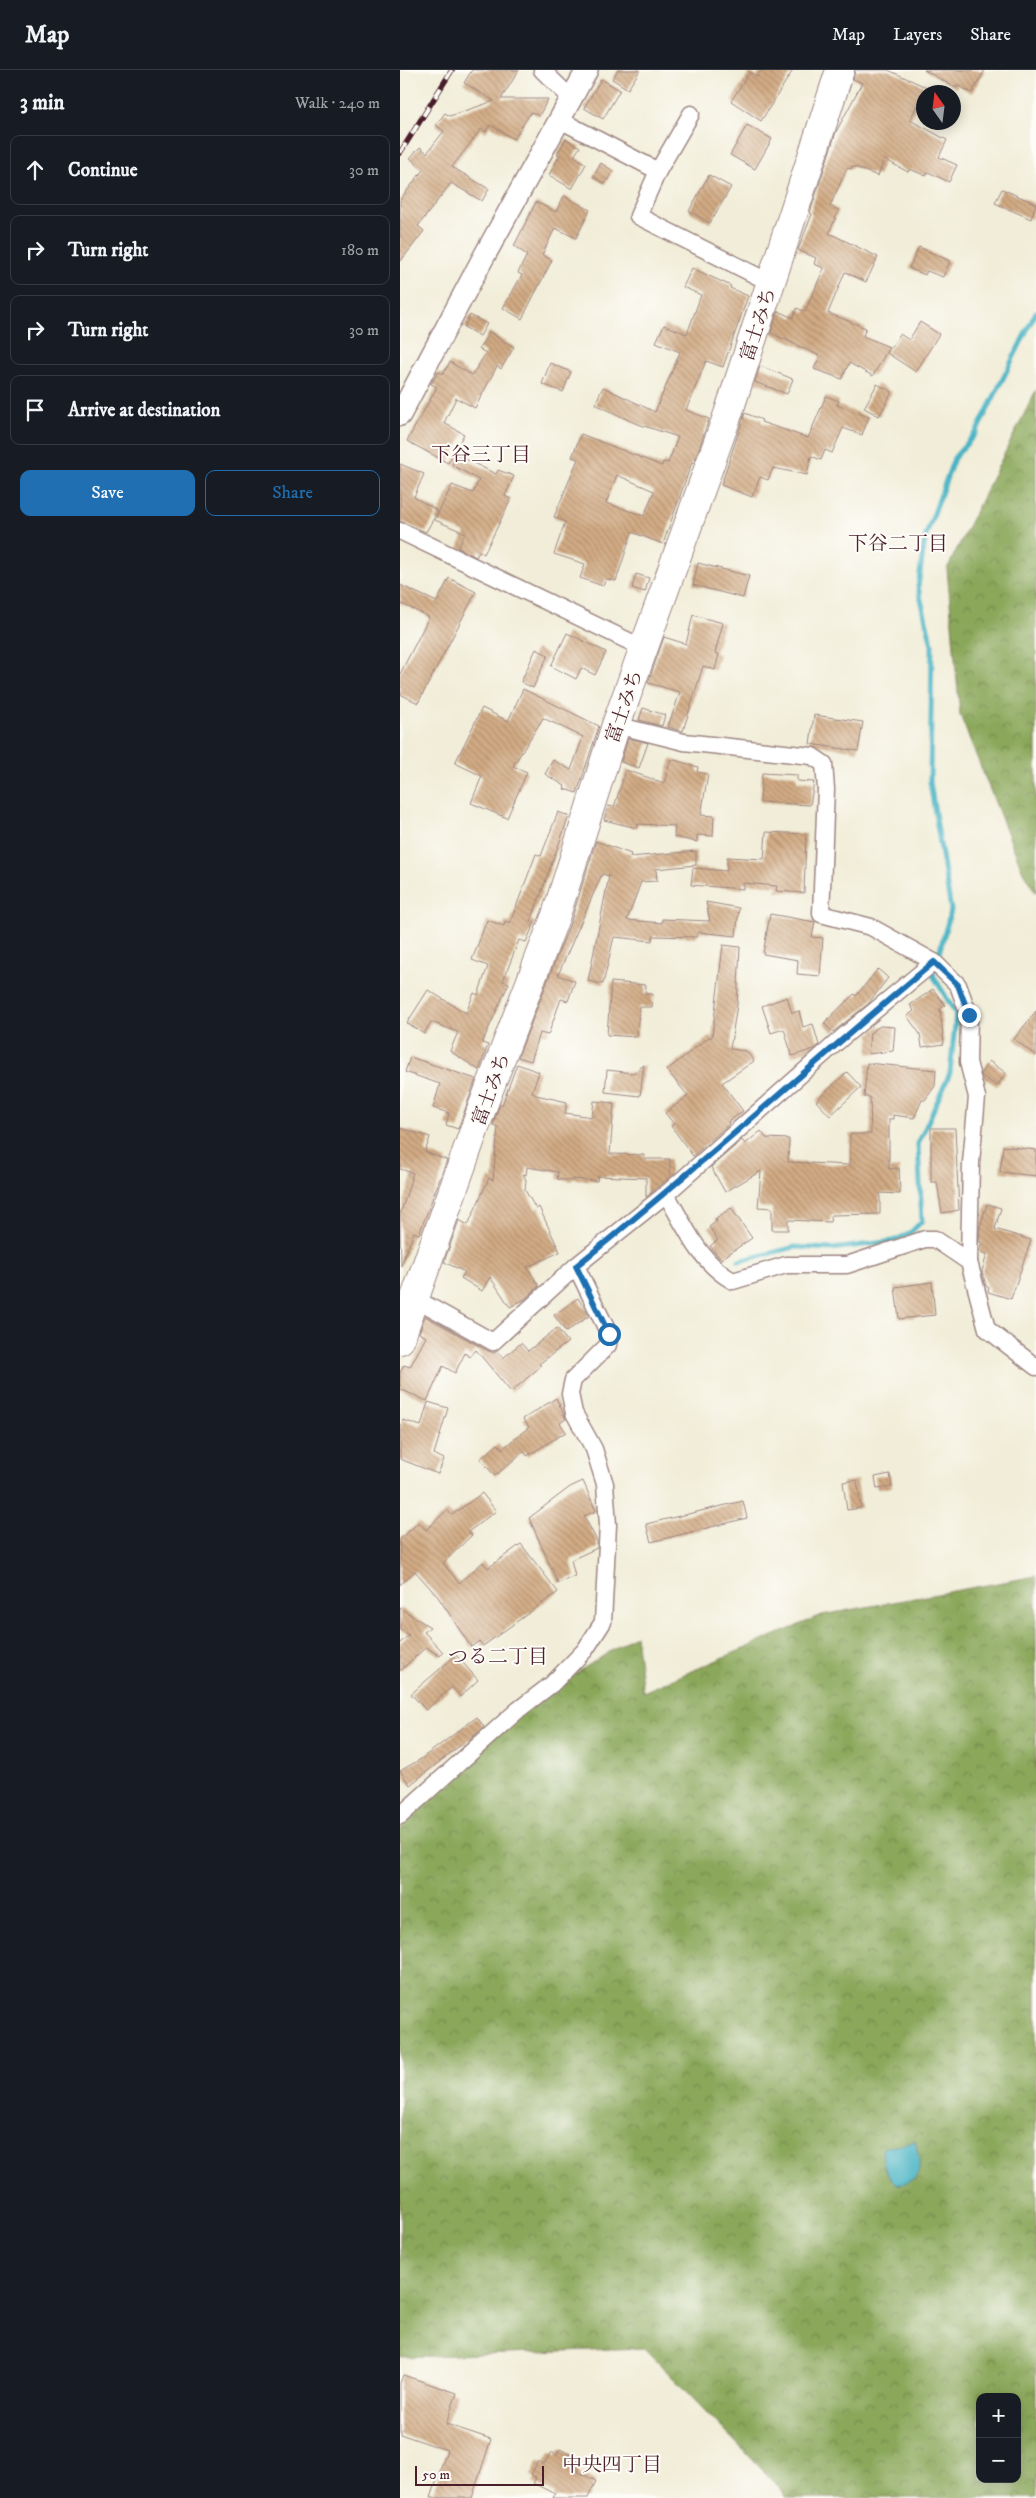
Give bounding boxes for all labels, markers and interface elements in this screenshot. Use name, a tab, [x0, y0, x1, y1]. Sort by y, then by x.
text: Map	[25, 20, 69, 50]
text: Map	[832, 24, 865, 46]
text: Layers	[893, 24, 942, 46]
text: Share	[970, 24, 1011, 46]
north arrow	[916, 85, 961, 130]
text: 3 min	[20, 90, 65, 116]
text: Walk · 240 m	[295, 93, 380, 113]
icon: ahead	[21, 156, 49, 184]
text: Continue	[68, 159, 138, 182]
text: 30 m	[349, 160, 379, 180]
icon: right	[21, 236, 49, 264]
text: Turn right	[68, 239, 148, 262]
text: 180 m	[341, 240, 379, 260]
street label: 富士みち	[736, 285, 781, 364]
icon: right	[21, 316, 49, 344]
text: Turn right	[68, 319, 148, 342]
text: 30 m	[349, 320, 379, 340]
icon: arrive	[21, 396, 49, 424]
text: Arrive at destination	[68, 399, 220, 422]
district label: 下谷三丁目	[431, 443, 531, 468]
button: Save	[20, 470, 195, 516]
button: Share	[205, 470, 380, 516]
district label: 下谷二丁目	[848, 532, 948, 557]
street label: 富士みち	[601, 667, 648, 746]
route end	[958, 1004, 981, 1027]
street label: 富士みち	[468, 1050, 515, 1129]
route start	[598, 1323, 621, 1346]
district label: つる二丁目	[448, 1645, 548, 1670]
map controls	[976, 2393, 1021, 2483]
button: +	[976, 2393, 1021, 2438]
button: −	[976, 2438, 1021, 2483]
district label: 中央四丁目	[562, 2453, 662, 2478]
scale bar	[415, 2463, 544, 2486]
text: 50 m	[422, 2466, 450, 2484]

